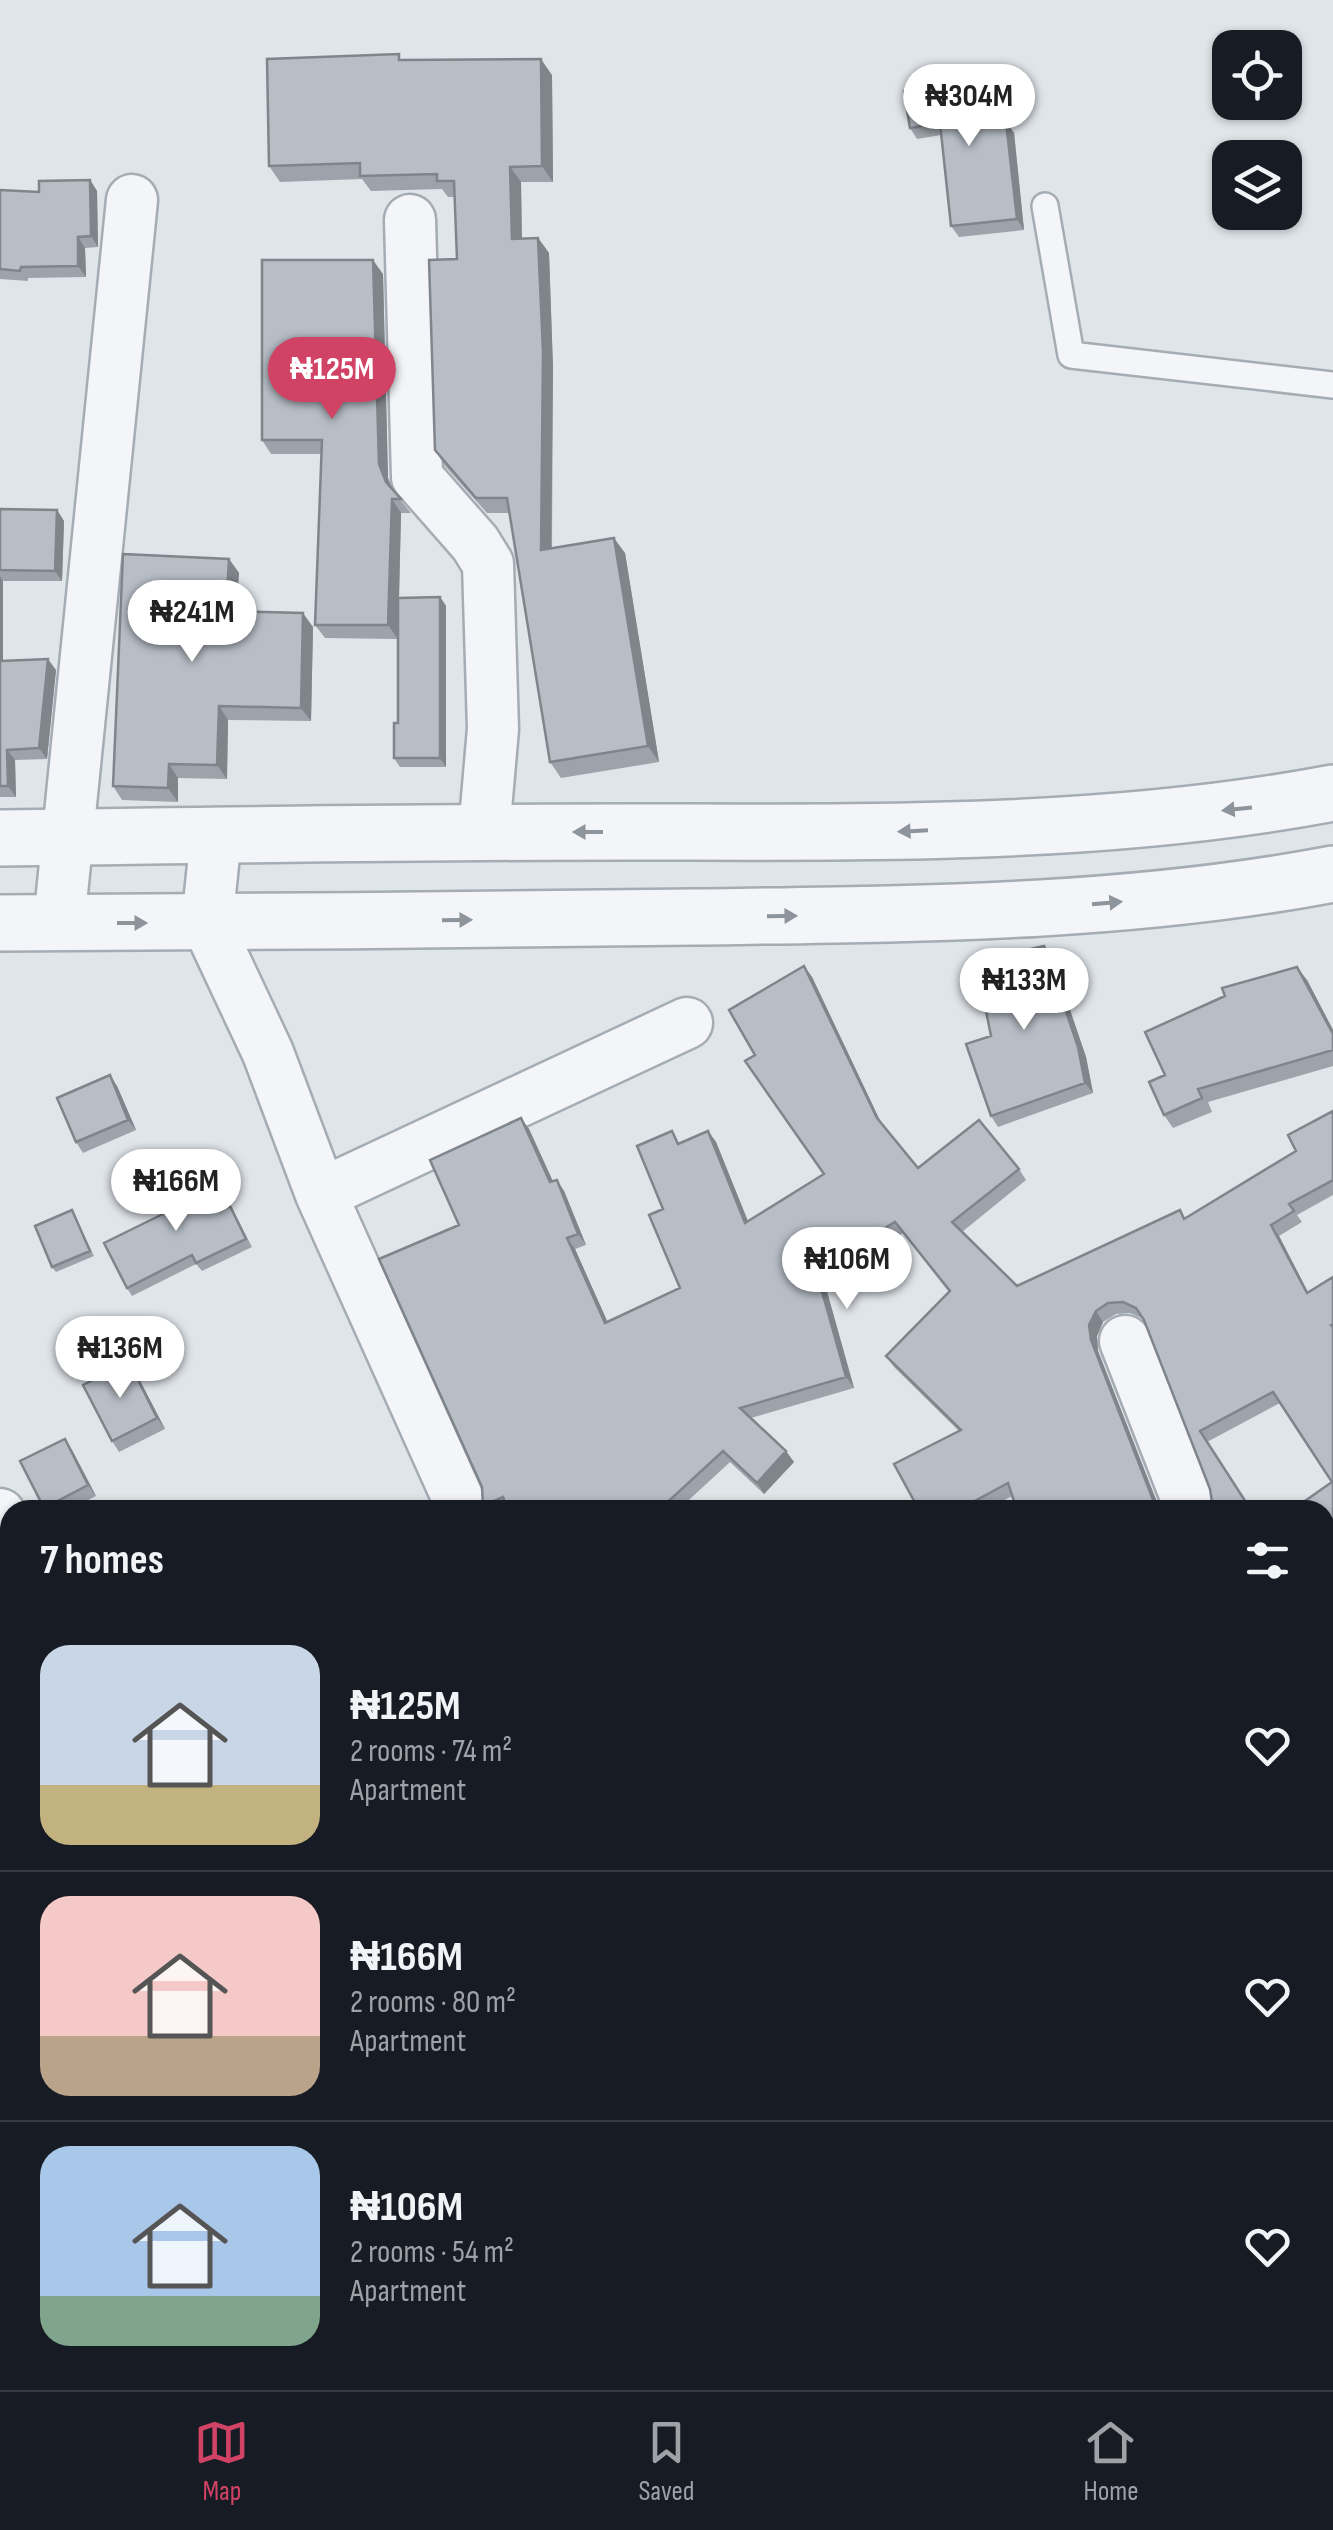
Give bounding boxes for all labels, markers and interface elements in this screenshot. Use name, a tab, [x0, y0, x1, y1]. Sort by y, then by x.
map controls	[1212, 30, 1302, 230]
button: locate	[1212, 30, 1302, 120]
pin: ₦304M	[899, 64, 1039, 149]
text: ₦304M	[925, 77, 1013, 116]
button: layers	[1212, 140, 1302, 230]
pin: ₦125M	[262, 337, 402, 422]
text: ₦125M	[290, 350, 374, 389]
pin: ₦241M	[122, 580, 262, 665]
text: ₦241M	[150, 593, 234, 632]
one-way arrow	[1221, 802, 1252, 818]
one-way arrow	[896, 823, 928, 839]
one-way arrow	[571, 824, 603, 840]
one-way arrow	[1092, 895, 1124, 911]
one-way arrow	[767, 908, 799, 924]
one-way arrow	[442, 912, 474, 928]
one-way arrow	[117, 915, 149, 931]
pin: ₦133M	[954, 948, 1094, 1033]
text: ₦133M	[982, 961, 1066, 1000]
pin: ₦166M	[106, 1149, 246, 1234]
text: ₦166M	[133, 1162, 219, 1201]
pin: ₦106M	[777, 1227, 917, 1312]
text: ₦106M	[804, 1240, 890, 1279]
pin: ₦136M	[50, 1316, 190, 1401]
text: ₦136M	[77, 1329, 163, 1368]
icon: filters	[1240, 1533, 1295, 1588]
text: 7 homes	[40, 1535, 164, 1586]
text: ₦125M	[350, 1681, 461, 1732]
icon: home	[120, 1685, 240, 1805]
icon: heart	[1240, 1718, 1295, 1773]
text: 2 rooms · 74 m²	[350, 1732, 512, 1771]
text: Apartment	[350, 1771, 466, 1810]
text: ₦166M	[350, 1932, 463, 1983]
icon: home	[120, 1936, 240, 2056]
icon: heart	[1240, 1969, 1295, 2024]
text: 2 rooms · 80 m²	[350, 1983, 516, 2022]
text: Apartment	[350, 2022, 466, 2061]
text: ₦106M	[350, 2182, 463, 2233]
icon: home	[120, 2186, 240, 2306]
icon: heart	[1240, 2219, 1295, 2274]
text: 2 rooms · 54 m²	[350, 2233, 514, 2272]
text: Apartment	[350, 2272, 466, 2311]
tab: Map	[194, 2415, 249, 2508]
tab: Saved	[638, 2415, 695, 2508]
tab: Home	[1083, 2415, 1139, 2508]

